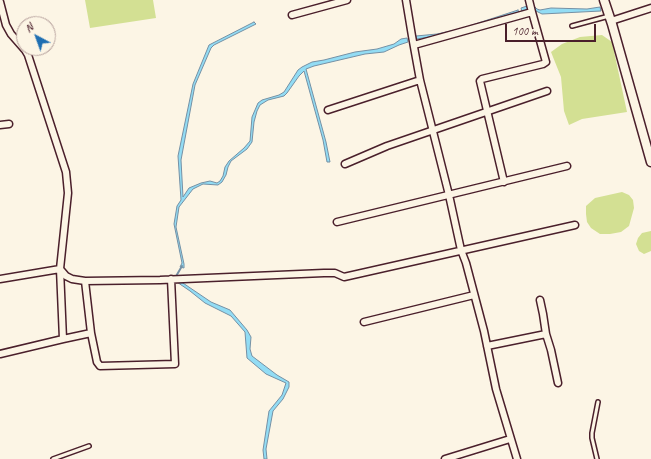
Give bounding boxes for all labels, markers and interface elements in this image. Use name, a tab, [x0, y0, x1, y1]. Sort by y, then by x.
north arrow	[16, 16, 56, 56]
scale bar	[507, 16, 598, 42]
text: N	[22, 20, 36, 35]
text: 100 m	[512, 23, 538, 39]

